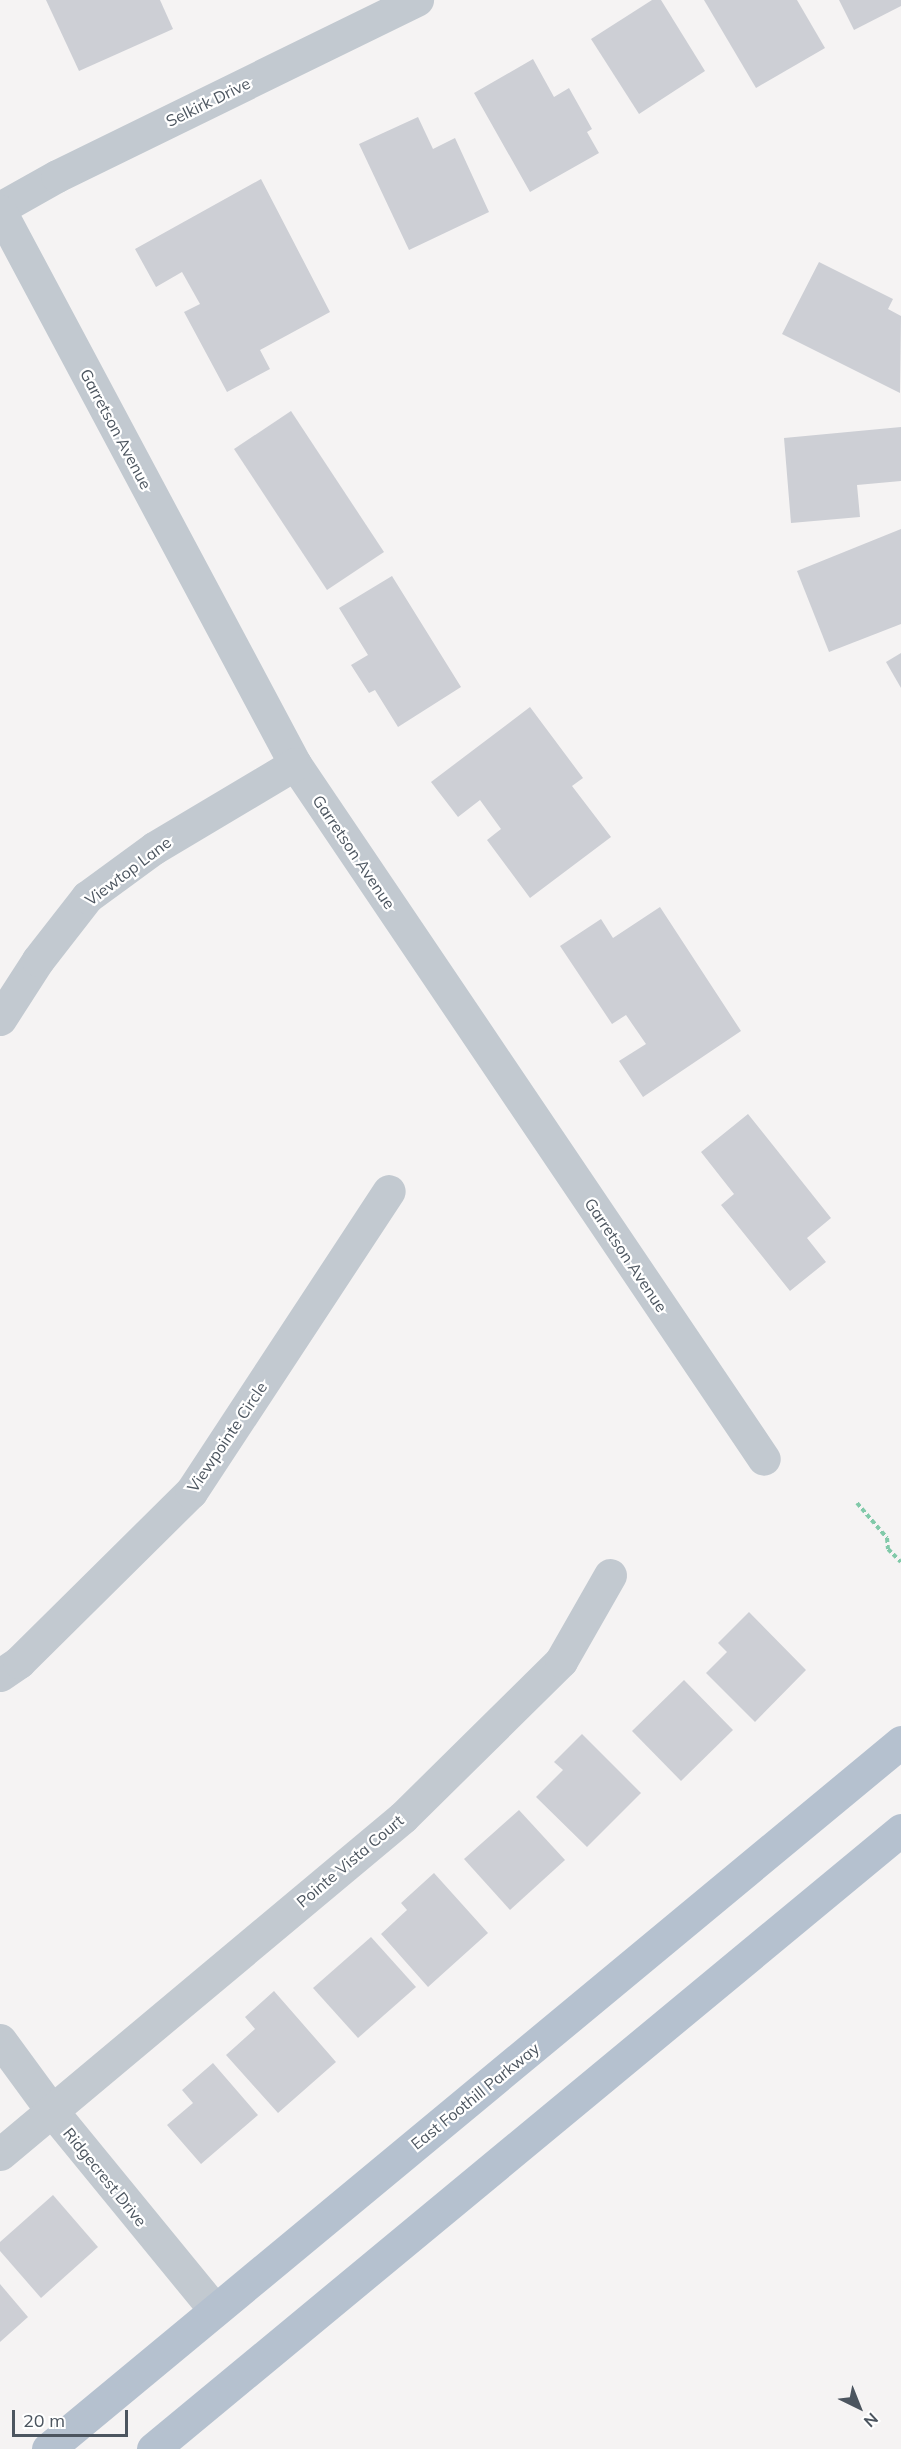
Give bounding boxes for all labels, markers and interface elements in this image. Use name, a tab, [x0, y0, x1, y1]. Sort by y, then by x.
street label: Selkirk Drive	[163, 73, 253, 131]
street label: Garretson Avenue	[76, 366, 156, 492]
street label: Garretson Avenue	[309, 791, 399, 913]
street label: Viewtop Lane	[81, 833, 175, 909]
street label: Garretson Avenue	[581, 1194, 671, 1316]
street label: Viewpointe Circle	[183, 1378, 271, 1496]
street label: Pointe Vista Court	[293, 1811, 407, 1911]
street label: East Foothill Parkway	[407, 2038, 543, 2154]
street label: Ridgecrest Drive	[59, 2124, 151, 2230]
north arrow	[829, 2377, 889, 2437]
scale bar	[15, 2398, 130, 2436]
text: 20 m	[23, 2409, 65, 2432]
text: N	[860, 2409, 883, 2432]

